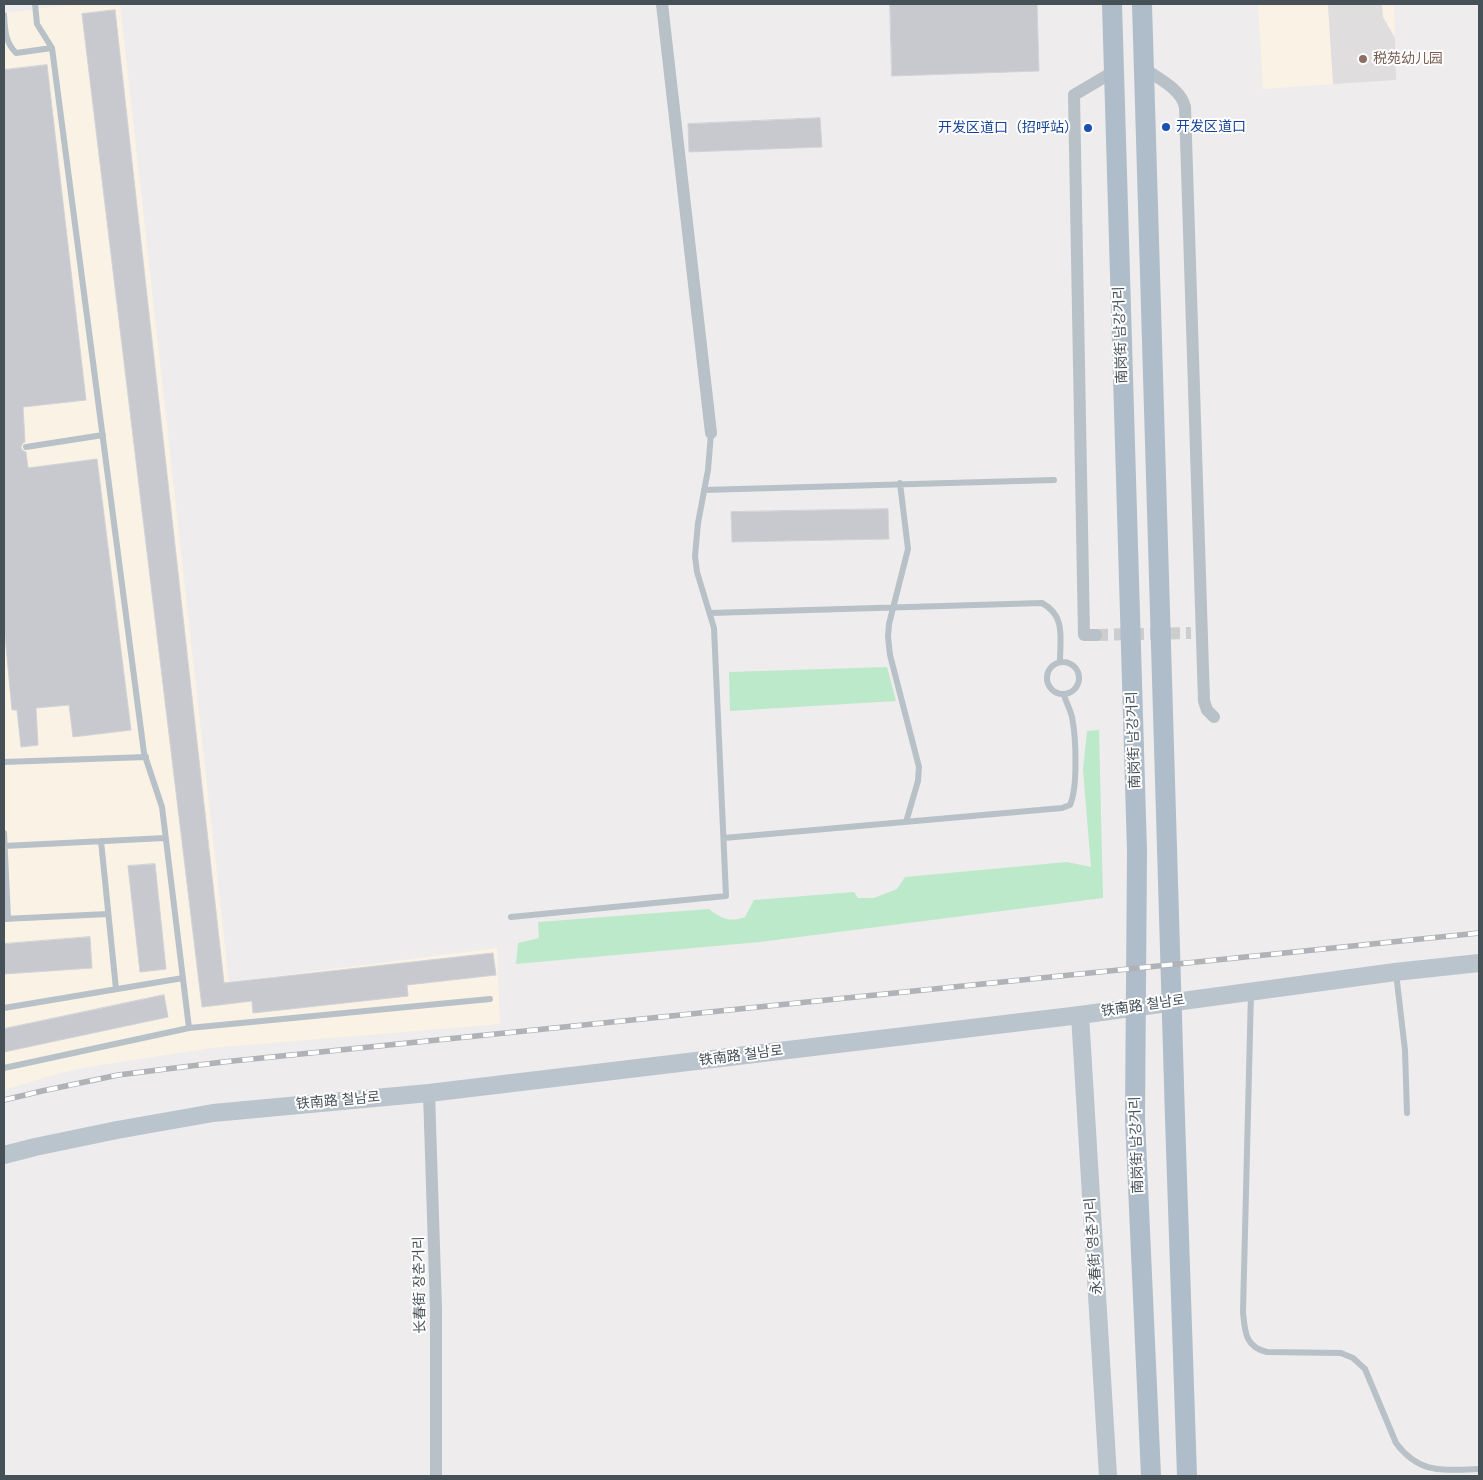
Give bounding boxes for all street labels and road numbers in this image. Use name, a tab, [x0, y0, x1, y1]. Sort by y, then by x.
street label: 南岗街 남강거리	[1111, 286, 1131, 384]
street label: 南岗街 남강거리	[1124, 691, 1144, 789]
street label: 铁南路 철남로	[1100, 992, 1186, 1020]
street label: 铁南路 철남로	[698, 1043, 784, 1069]
street label: 铁南路 철남로	[295, 1089, 381, 1113]
street label: 南岗街 남강거리	[1127, 1096, 1147, 1194]
street label: 永春街 영춘거리	[1082, 1197, 1106, 1295]
street label: 长春街 장춘거리	[411, 1236, 429, 1334]

